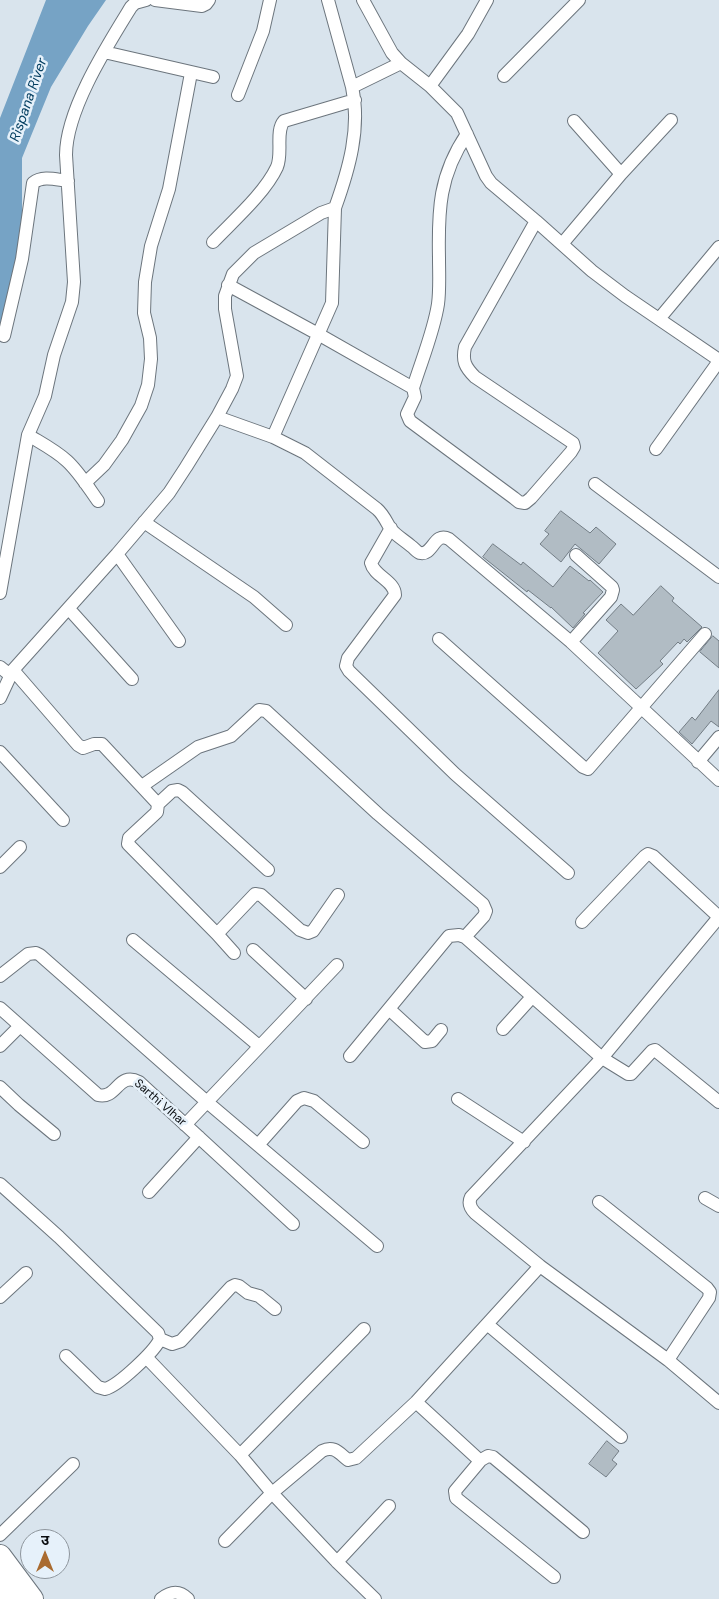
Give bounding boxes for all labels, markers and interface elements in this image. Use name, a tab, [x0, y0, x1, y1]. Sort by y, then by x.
water label: Rispana River	[7, 56, 51, 144]
street label: Sarthi VIhar	[131, 1076, 189, 1130]
north arrow	[20, 1529, 70, 1579]
text: उ	[41, 1531, 49, 1549]

